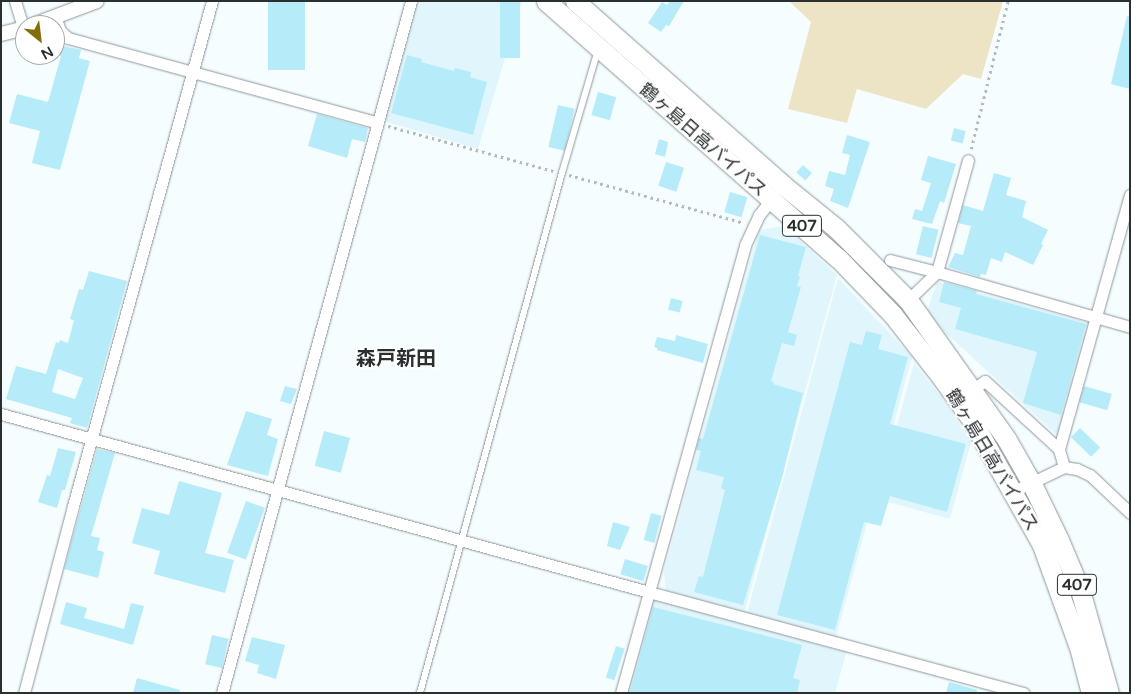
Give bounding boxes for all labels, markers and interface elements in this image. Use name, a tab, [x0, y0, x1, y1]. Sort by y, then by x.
north arrow	[15, 15, 65, 65]
text: N	[38, 43, 56, 63]
street label: 鶴ヶ島日高バイパス	[635, 79, 771, 201]
road number: 407	[781, 212, 823, 240]
district label: 森戸新田	[356, 347, 436, 371]
street label: 鶴ヶ島日高バイパス	[941, 385, 1043, 535]
road number: 407	[1056, 572, 1098, 598]

